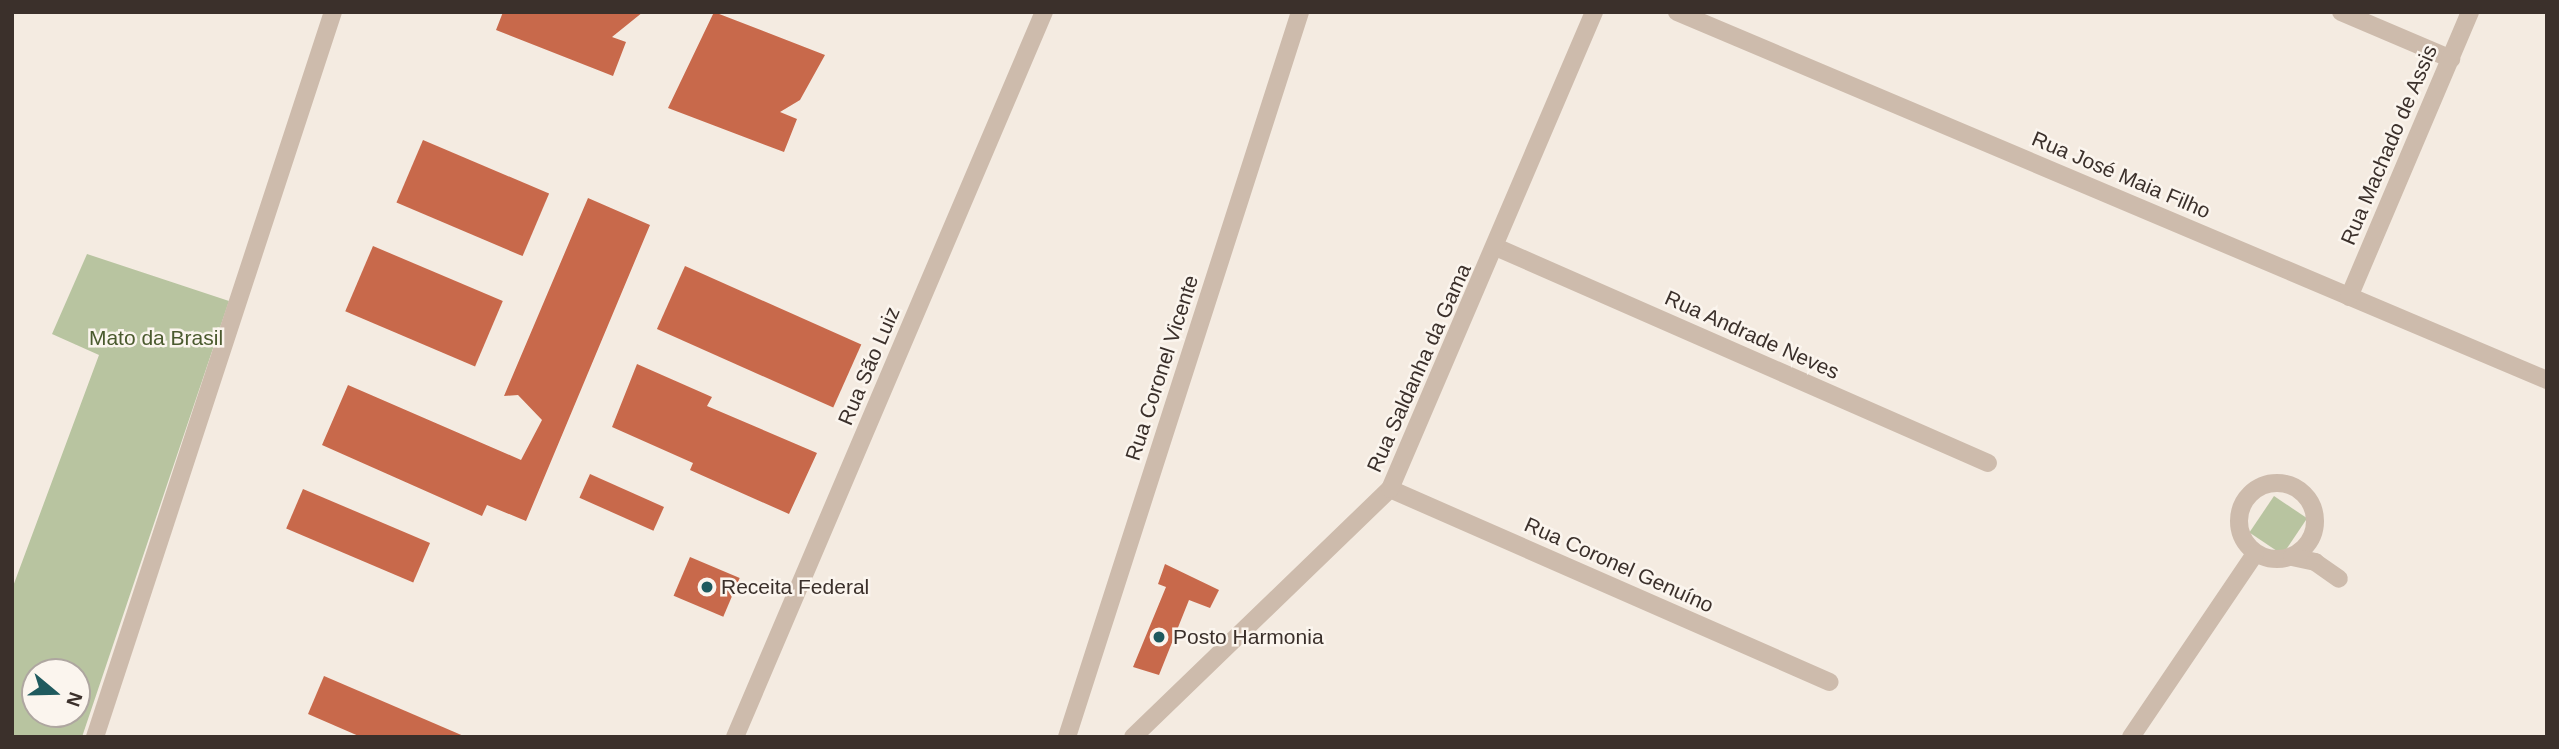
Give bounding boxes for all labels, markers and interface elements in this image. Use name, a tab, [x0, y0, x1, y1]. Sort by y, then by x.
street label: Rua Machado de Assis	[2335, 41, 2443, 249]
street label: Rua José Maia Filho	[2028, 126, 2214, 224]
street label: Rua Saldanha da Gama	[1362, 260, 1476, 476]
street label: Rua Coronel Vicente	[1120, 272, 1204, 464]
street label: Rua Andrade Neves	[1660, 285, 1844, 385]
street label: Rua São Luiz	[833, 303, 905, 429]
park label: Mato da Brasil	[89, 325, 223, 351]
street label: Rua Coronel Genuíno	[1521, 512, 1717, 618]
place label: Receita Federal	[721, 574, 869, 600]
marker: Receita Federal	[699, 579, 715, 595]
place label: Posto Harmonia	[1173, 624, 1324, 650]
marker: Posto Harmonia	[1151, 629, 1167, 645]
north arrow	[21, 658, 91, 728]
text: N	[62, 689, 87, 709]

